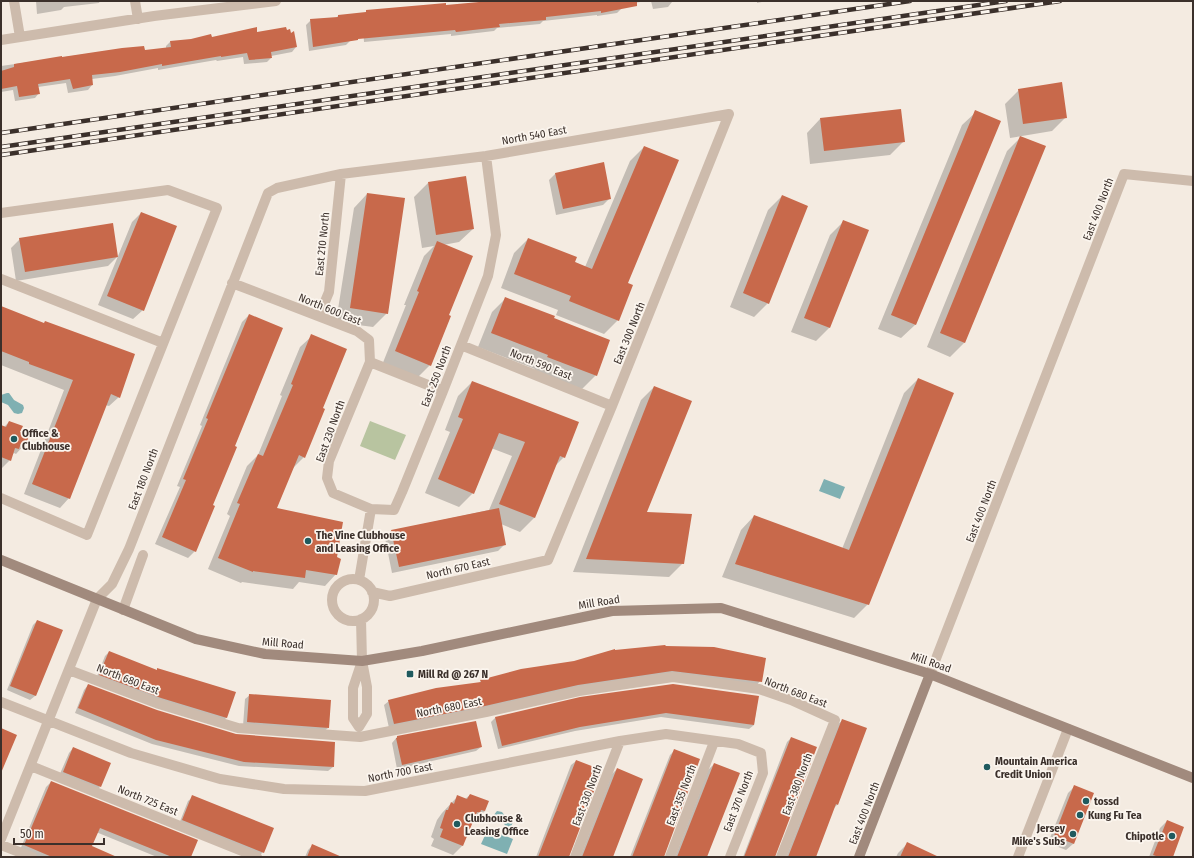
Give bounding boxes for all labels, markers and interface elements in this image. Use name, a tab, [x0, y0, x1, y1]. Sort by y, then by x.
street label: North 540 East	[501, 123, 568, 148]
street label: East 400 North	[1081, 176, 1116, 242]
street label: East 210 North	[313, 211, 332, 277]
street label: North 600 East	[297, 291, 363, 328]
street label: East 300 North	[611, 300, 648, 366]
street label: East 250 North	[419, 343, 454, 409]
street label: North 590 East	[508, 346, 574, 383]
street label: East 230 North	[313, 398, 348, 464]
place label: Office & Clubhouse	[22, 427, 71, 453]
marker: Office & Clubhouse	[9, 434, 19, 444]
street label: East 180 North	[126, 446, 161, 512]
street label: East 400 North	[964, 478, 999, 544]
place label: The Vine Clubhouse and Leasing Office	[316, 529, 406, 555]
marker: The Vine Clubhouse and Leasing Office	[303, 536, 313, 546]
street label: North 670 East	[425, 555, 492, 582]
street label: Mill Road	[577, 593, 621, 612]
street label: Mill Road	[262, 635, 304, 652]
street label: Mill Road	[909, 650, 953, 675]
street label: North 680 East	[95, 662, 161, 698]
place label: Mill Rd @ 267 N	[418, 668, 488, 681]
marker: Mill Rd @ 267 N	[405, 669, 415, 679]
street label: North 680 East	[763, 675, 829, 711]
street label: North 680 East	[415, 695, 483, 720]
street label: East 380 North	[780, 751, 815, 817]
place label: Mountain America Credit Union	[995, 755, 1078, 781]
street label: North 700 East	[367, 760, 434, 785]
street label: East 330 North	[570, 762, 605, 828]
marker: Mountain America Credit Union	[982, 762, 992, 772]
street label: East 355 North	[664, 763, 699, 828]
street label: East 370 North	[721, 769, 756, 834]
street label: East 400 North	[847, 780, 882, 846]
street label: North 725 East	[116, 782, 180, 819]
place label: tossd	[1094, 795, 1119, 808]
marker: tossd	[1081, 796, 1091, 806]
place label: Kung Fu Tea	[1088, 809, 1142, 822]
marker: Kung Fu Tea	[1075, 810, 1085, 820]
place label: Clubhouse & Leasing Office	[465, 812, 529, 838]
marker: Clubhouse & Leasing Office	[452, 819, 462, 829]
scale bar	[14, 820, 104, 846]
place label: Jersey Mike's Subs	[1012, 822, 1066, 848]
text: 50 m	[20, 827, 44, 841]
marker: Jersey Mike's Subs	[1068, 829, 1078, 839]
place label: Chipotle	[1126, 830, 1164, 843]
marker: Chipotle	[1167, 831, 1177, 841]

